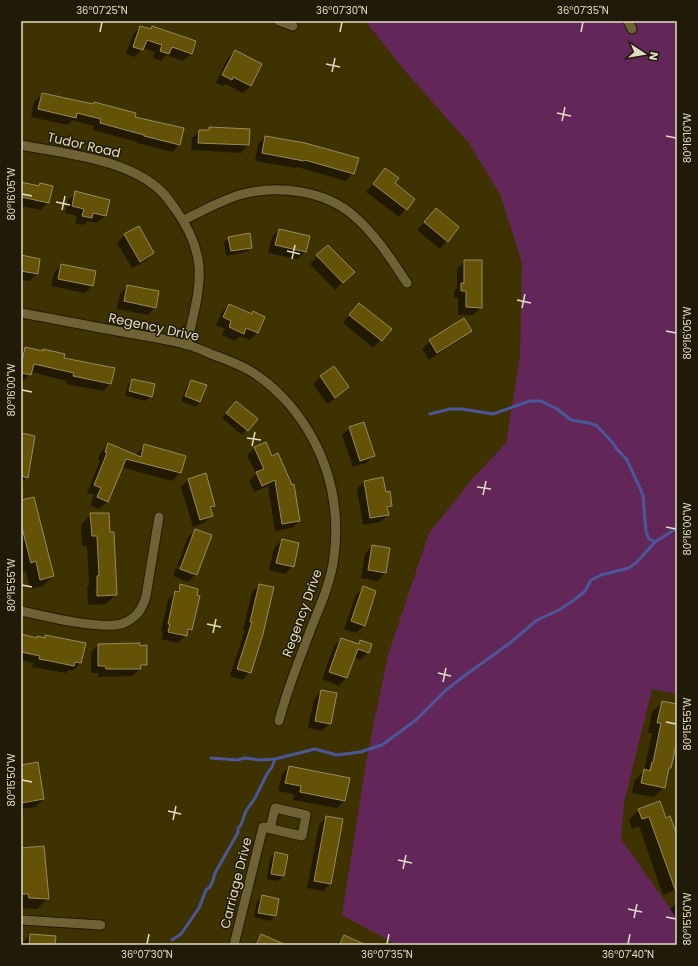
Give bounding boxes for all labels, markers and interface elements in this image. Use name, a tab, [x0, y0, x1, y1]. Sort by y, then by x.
text: 36°07'25"N	[76, 3, 128, 18]
text: 36°07'30"N	[316, 3, 368, 18]
text: 36°07'35"N	[557, 3, 609, 18]
north arrow	[624, 34, 664, 74]
text: N	[645, 50, 662, 62]
text: 80°16'10"W	[680, 113, 695, 163]
street label: Tudor Road	[46, 127, 122, 163]
text: 80°16'05"W	[4, 167, 19, 221]
text: 80°16'05"W	[680, 306, 695, 360]
street label: Regency Drive	[107, 308, 201, 346]
text: 80°16'00"W	[4, 363, 19, 417]
text: 80°16'00"W	[680, 502, 695, 556]
text: 80°15'55"W	[4, 558, 19, 612]
street label: Regency Drive	[277, 566, 327, 660]
text: 80°15'55"W	[680, 697, 695, 751]
text: 80°15'50"W	[4, 753, 19, 807]
street label: Carriage Drive	[215, 835, 257, 931]
text: 80°15'50"W	[680, 892, 695, 946]
text: 36°07'30"N	[121, 947, 173, 962]
text: 36°07'35"N	[361, 947, 413, 962]
text: 36°07'40"N	[602, 947, 654, 962]

